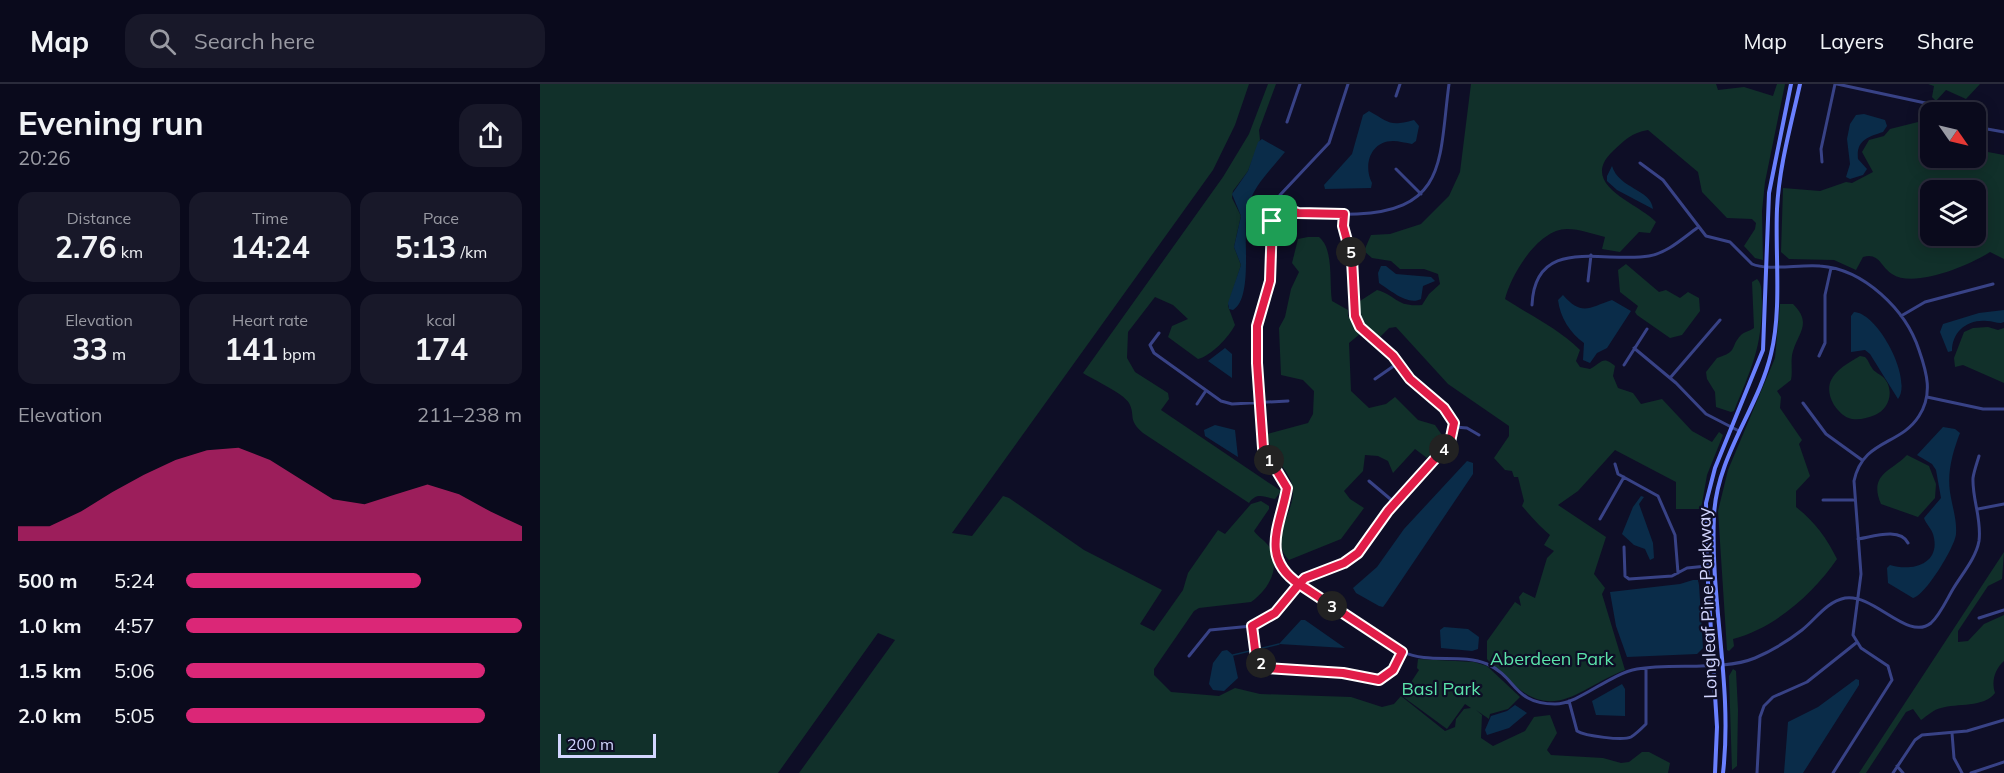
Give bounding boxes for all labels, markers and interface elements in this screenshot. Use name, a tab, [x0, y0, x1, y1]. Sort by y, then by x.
search box	[125, 14, 545, 68]
text: Map	[30, 24, 89, 59]
icon: search	[146, 25, 179, 58]
text: Search here	[194, 27, 315, 55]
text: Map	[1744, 28, 1787, 54]
text: Layers	[1820, 28, 1884, 54]
text: Share	[1917, 28, 1974, 54]
text: Evening run	[18, 102, 204, 143]
north arrow	[1920, 102, 1986, 168]
map controls	[1920, 102, 1986, 246]
button: share	[459, 104, 522, 167]
text: 20:26	[18, 145, 71, 170]
button: layers	[1920, 180, 1986, 246]
pin	[1246, 195, 1297, 246]
icon: arrive	[1255, 204, 1288, 237]
text: Distance	[67, 208, 131, 228]
text: Time	[252, 208, 288, 228]
text: Pace	[423, 208, 459, 228]
text: 2.76	[55, 228, 116, 266]
text: 14:24	[230, 228, 310, 266]
text: 5:13	[395, 228, 456, 266]
pin: 5	[1336, 237, 1366, 267]
text: km	[116, 242, 143, 262]
text: /km	[456, 242, 487, 262]
text: 5	[1346, 242, 1356, 262]
text: Elevation	[65, 310, 133, 330]
text: Heart rate	[232, 310, 308, 330]
text: kcal	[426, 310, 456, 330]
text: 33	[72, 330, 108, 368]
text: 141	[224, 330, 278, 368]
text: 174	[414, 330, 468, 368]
text: m	[108, 344, 126, 364]
text: bpm	[278, 344, 316, 364]
text: Elevation	[18, 402, 103, 427]
text: 211–238 m	[417, 402, 522, 427]
pin: 4	[1429, 434, 1459, 464]
text: 4	[1439, 439, 1449, 459]
pin: 1	[1254, 445, 1284, 475]
text: 1	[1264, 450, 1274, 470]
street label: Longleaf Pine Parkway	[1692, 507, 1722, 699]
text: 500 m	[18, 568, 77, 593]
text: 5:24	[114, 568, 155, 593]
pin: 3	[1317, 591, 1347, 621]
text: 3	[1327, 596, 1337, 616]
text: 1.0 km	[18, 613, 81, 638]
text: 4:57	[114, 613, 155, 638]
park label: Aberdeen Park	[1490, 647, 1615, 670]
pin: 2	[1246, 648, 1276, 678]
text: 2	[1256, 653, 1266, 673]
text: 1.5 km	[18, 658, 81, 683]
text: 5:06	[114, 658, 155, 683]
park label: Basl Park	[1402, 677, 1481, 700]
text: 2.0 km	[18, 703, 81, 728]
text: 5:05	[114, 703, 155, 728]
scale bar	[558, 731, 656, 758]
text: 200 m	[567, 734, 614, 754]

